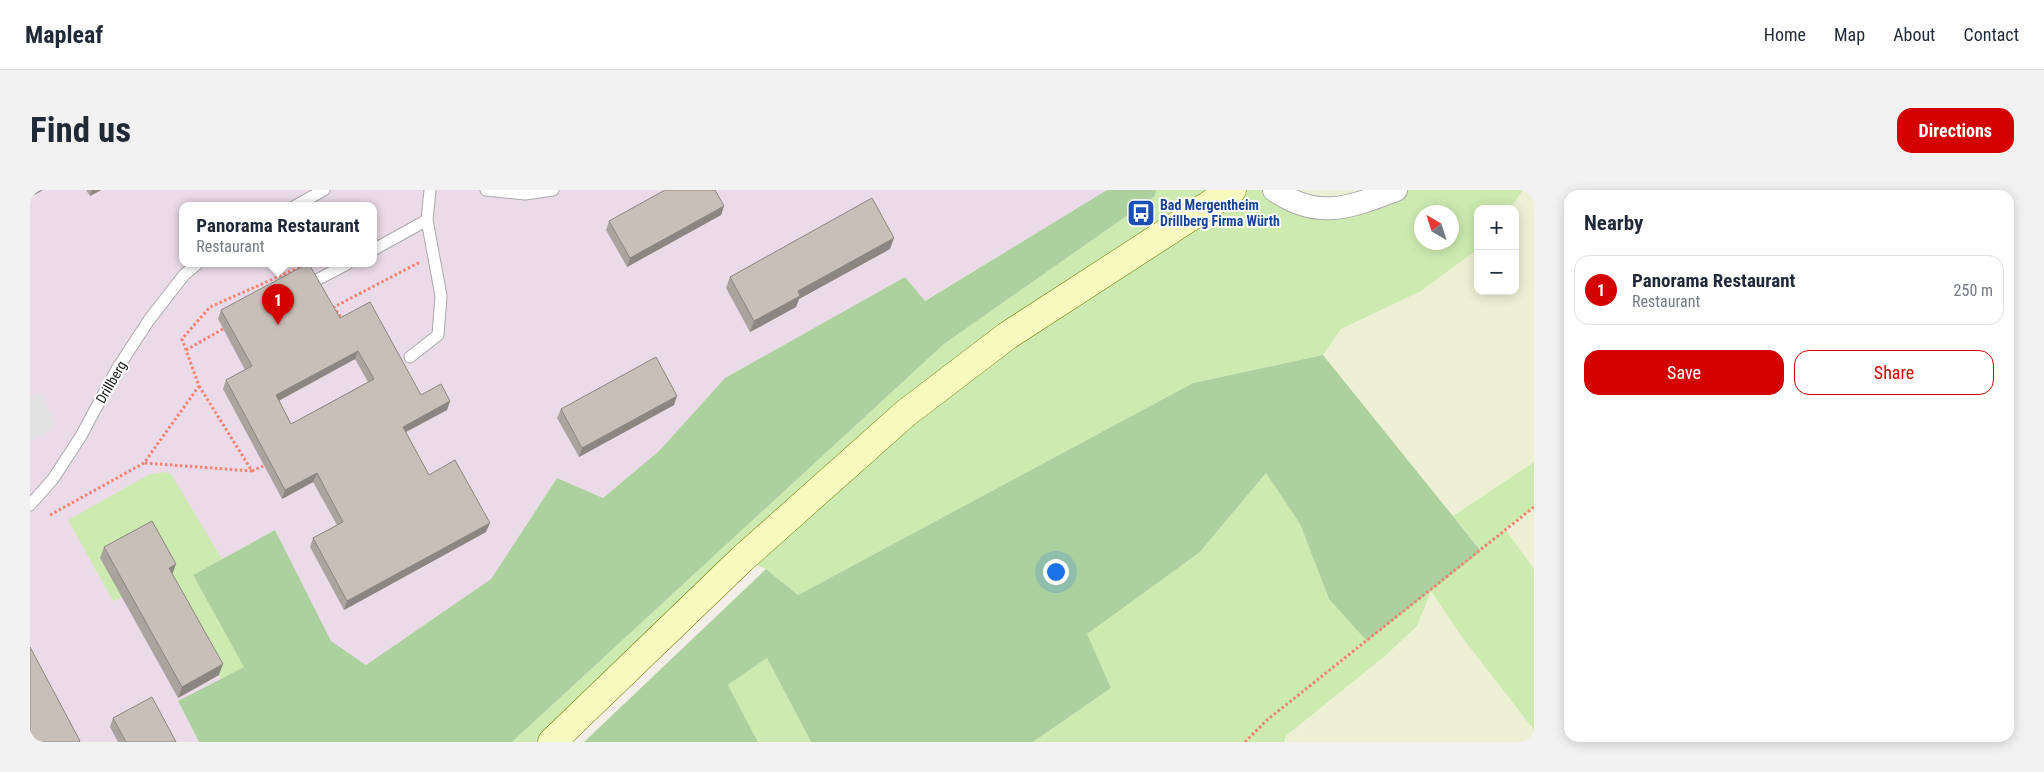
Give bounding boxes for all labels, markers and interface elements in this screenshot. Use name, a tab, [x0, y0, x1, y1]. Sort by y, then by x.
text: Mapleaf	[25, 21, 103, 49]
text: Home	[1764, 24, 1806, 45]
text: Map	[1834, 24, 1865, 45]
text: About	[1893, 24, 1935, 45]
text: Contact	[1963, 24, 2019, 45]
button: Directions	[1897, 108, 2014, 153]
text: Find us	[30, 110, 131, 151]
place label: Bad Mergentheim Drillberg Firma Würth	[1160, 197, 1280, 229]
bus stop icon: Bad Mergentheim Drillberg Firma Würth	[1126, 198, 1156, 228]
popup	[179, 202, 377, 267]
north arrow	[1414, 205, 1459, 250]
map controls	[1474, 205, 1519, 295]
button: +	[1474, 205, 1519, 250]
text: Nearby	[1584, 211, 1643, 235]
text: Panorama Restaurant	[196, 214, 360, 237]
text: Restaurant	[196, 237, 264, 256]
button: −	[1474, 250, 1519, 295]
text: Panorama Restaurant	[1632, 269, 1795, 292]
text: 1	[1597, 281, 1605, 300]
text: 250 m	[1954, 281, 1993, 300]
pin: 1	[262, 284, 294, 325]
text: Restaurant	[1632, 292, 1700, 311]
button: Save	[1584, 350, 1784, 395]
button: Share	[1794, 350, 1994, 395]
street label: Drillberg	[92, 358, 130, 406]
your location	[1043, 559, 1069, 585]

